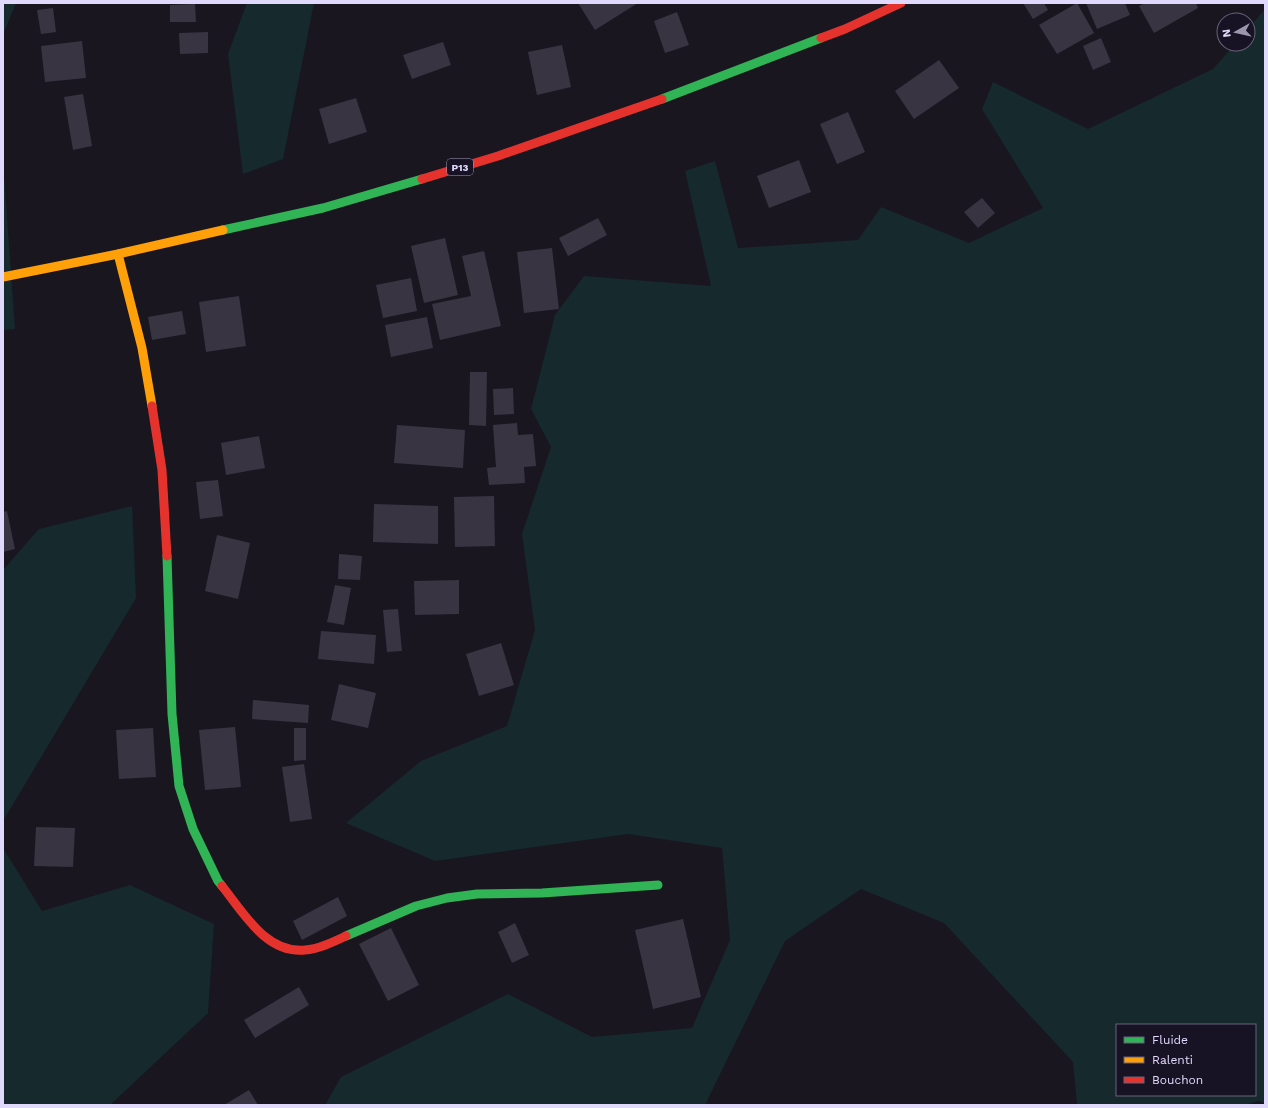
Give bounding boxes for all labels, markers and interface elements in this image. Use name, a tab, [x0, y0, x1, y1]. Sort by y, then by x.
north arrow	[1216, 12, 1256, 52]
text: N	[1220, 28, 1234, 38]
road number: P13	[447, 159, 473, 175]
legend	[1116, 1024, 1256, 1096]
text: Fluide	[1152, 1033, 1188, 1047]
text: Ralenti	[1152, 1053, 1193, 1067]
text: Bouchon	[1152, 1073, 1203, 1087]

